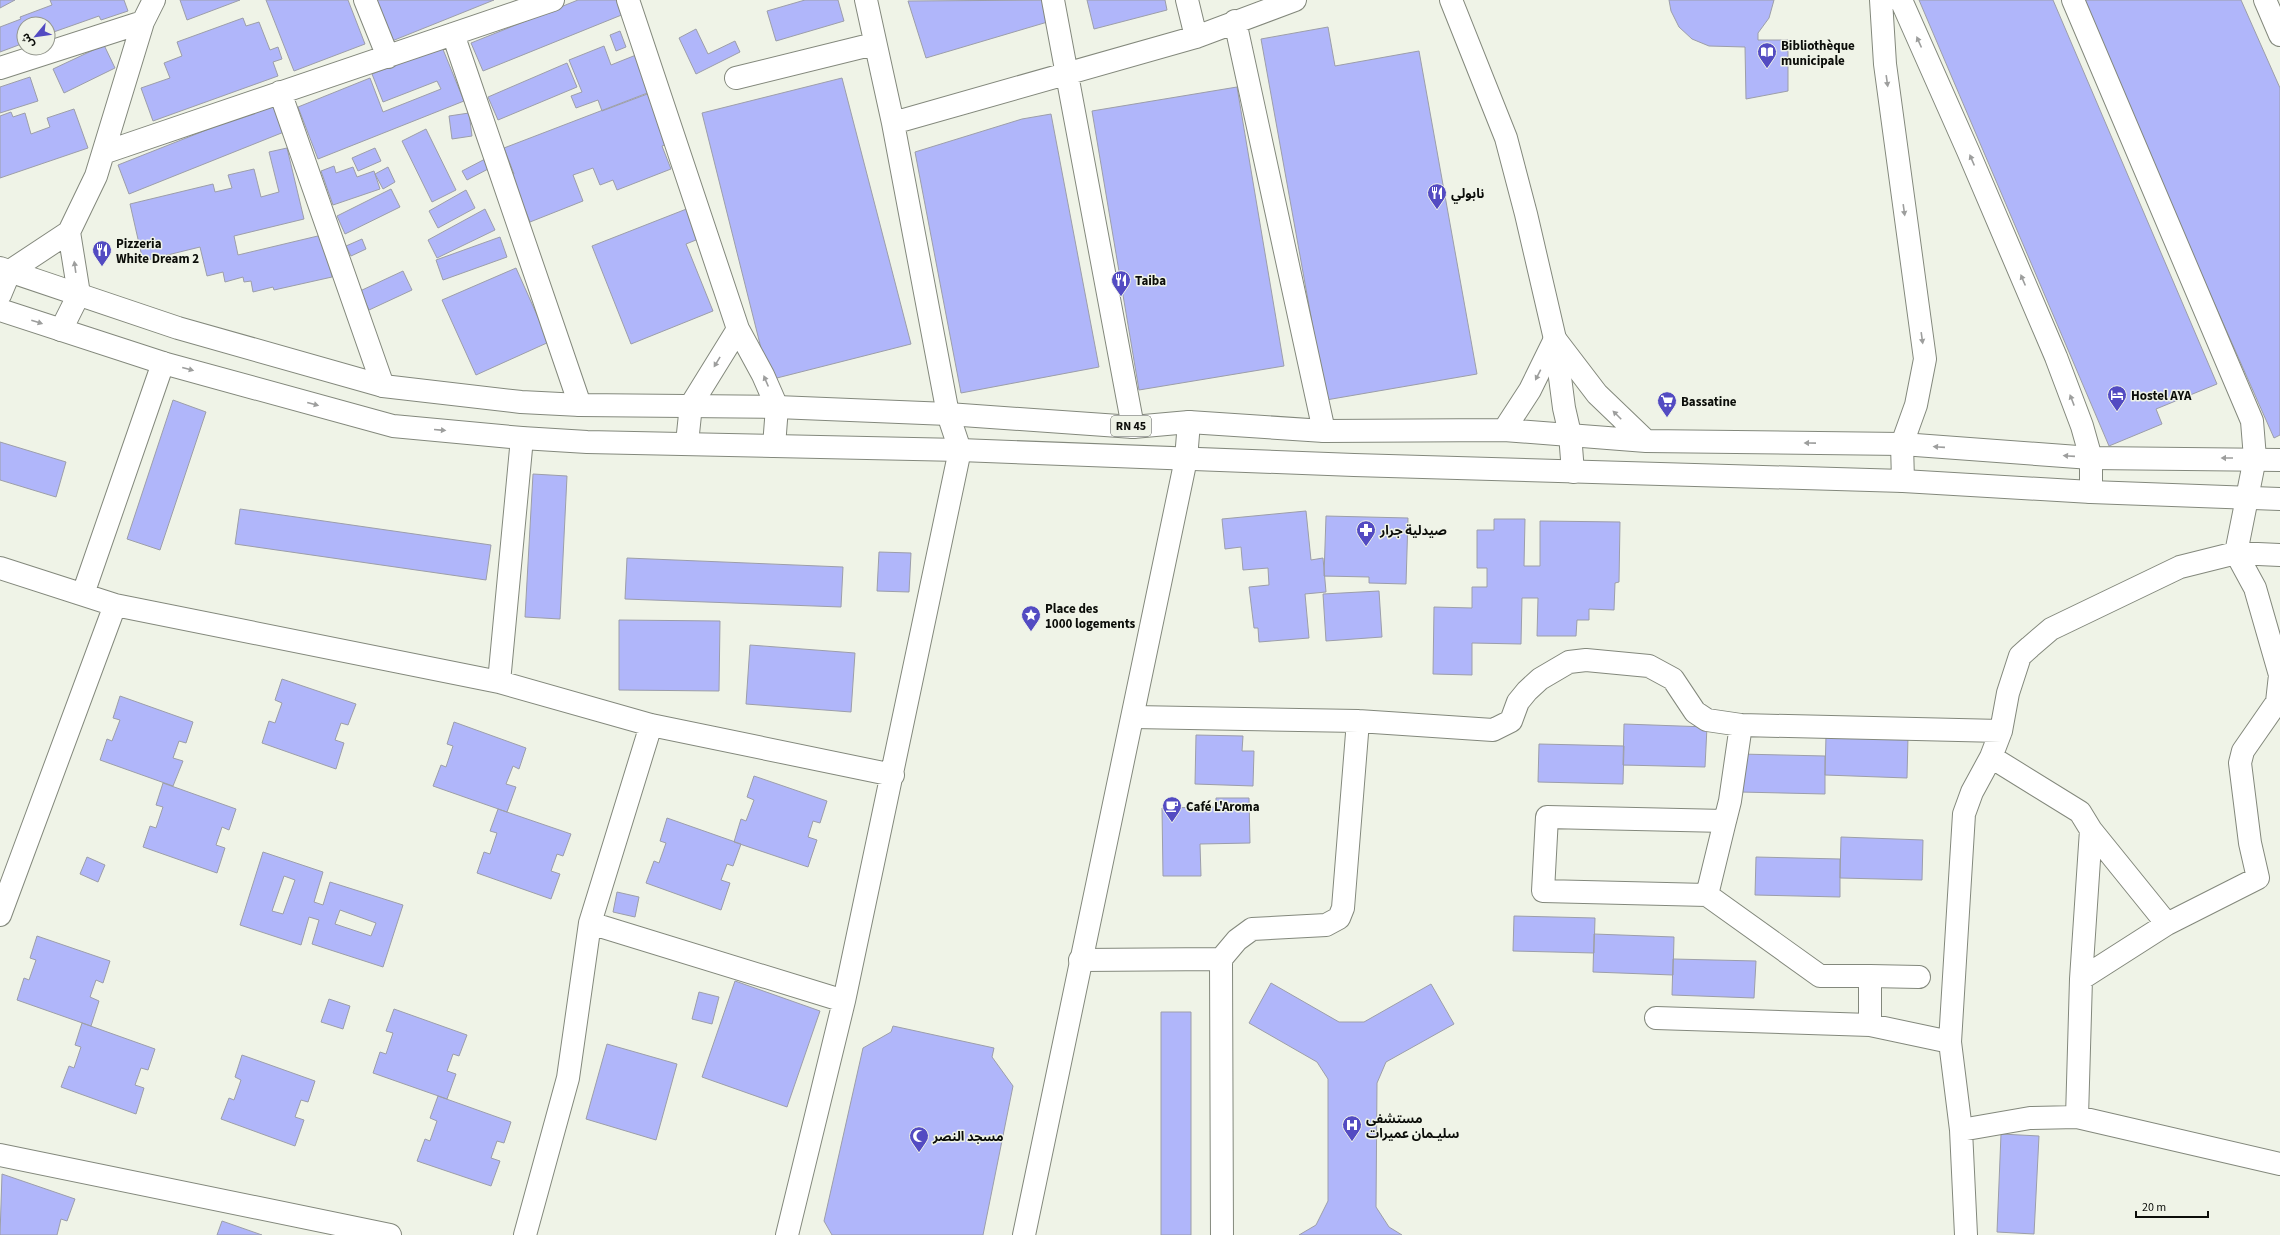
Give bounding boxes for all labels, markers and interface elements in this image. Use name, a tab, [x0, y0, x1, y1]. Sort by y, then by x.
north arrow	[16, 16, 56, 56]
text: ش	[17, 30, 38, 51]
one-way arrow	[1916, 35, 1922, 47]
place label: Bibliothèque municipale	[1781, 37, 1855, 70]
library icon: Bibliothèque municipale	[1756, 41, 1778, 69]
one-way arrow	[1884, 75, 1890, 87]
one-way arrow	[1969, 155, 1975, 166]
restaurant icon: نابولي	[1426, 182, 1448, 210]
place label: نابولي	[1451, 185, 1484, 204]
one-way arrow	[1901, 203, 1907, 216]
place label: Pizzeria White Dream 2	[116, 235, 199, 268]
restaurant icon: Pizzeria White Dream 2	[91, 239, 113, 267]
one-way arrow	[72, 261, 78, 273]
restaurant icon: Taiba	[1110, 269, 1132, 297]
place label: Taiba	[1135, 272, 1166, 290]
one-way arrow	[2020, 275, 2026, 286]
one-way arrow	[31, 319, 43, 325]
one-way arrow	[1919, 332, 1925, 344]
one-way arrow	[714, 356, 721, 368]
one-way arrow	[182, 367, 194, 373]
one-way arrow	[1535, 369, 1542, 380]
one-way arrow	[762, 375, 768, 387]
hotel icon: Hostel AYA	[2106, 384, 2128, 412]
place label: Hostel AYA	[2131, 387, 2192, 405]
supermarket icon: Bassatine	[1656, 390, 1678, 418]
place label: Bassatine	[1681, 393, 1737, 411]
one-way arrow	[2069, 394, 2075, 406]
one-way arrow	[307, 401, 319, 407]
one-way arrow	[1612, 410, 1622, 420]
road number: RN 45	[1111, 416, 1151, 436]
one-way arrow	[434, 427, 446, 434]
one-way arrow	[1803, 440, 1816, 446]
one-way arrow	[1933, 443, 1945, 450]
one-way arrow	[2063, 453, 2075, 460]
one-way arrow	[2220, 455, 2233, 461]
pharmacy icon: صيدلية جرار	[1355, 519, 1377, 547]
place label: صيدلية جرار	[1379, 522, 1447, 540]
place label: Place des 1000 logements	[1045, 600, 1136, 633]
place icon: Place des 1000 logements	[1020, 604, 1042, 632]
cafe icon: Café L'Aroma	[1161, 795, 1183, 823]
place label: Café L'Aroma	[1186, 798, 1260, 816]
place label: مستشفى سليـمان عميرات	[1366, 1110, 1459, 1143]
hospital icon: مستشفى سليـمان عميرات	[1341, 1114, 1363, 1142]
mosque icon: مسجد النصر	[908, 1125, 930, 1153]
place label: مسجد النصر	[932, 1128, 1004, 1146]
scale bar	[2136, 1193, 2208, 1219]
text: 20 m	[2142, 1199, 2166, 1216]

